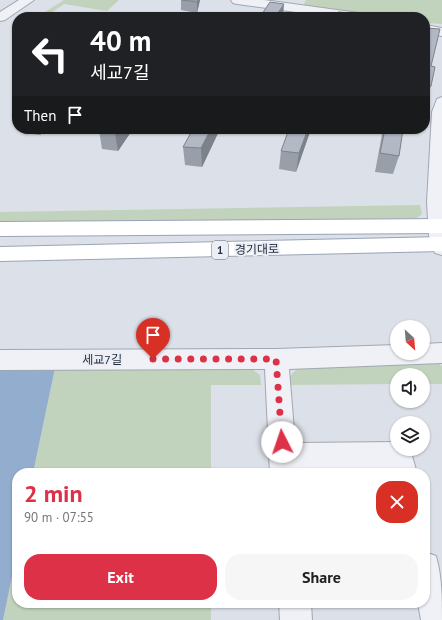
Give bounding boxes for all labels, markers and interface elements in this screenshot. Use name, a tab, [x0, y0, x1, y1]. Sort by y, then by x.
text: 40 m	[90, 22, 151, 59]
icon: left	[24, 28, 76, 80]
text: 세교7길	[90, 61, 150, 84]
icon: arrive	[64, 104, 86, 126]
text: Then	[24, 106, 56, 125]
road number: 1	[212, 241, 228, 259]
street label: 경기대로	[235, 241, 279, 257]
pin	[136, 318, 170, 359]
north arrow	[390, 320, 430, 360]
map controls	[390, 320, 430, 456]
icon: arrive	[142, 324, 164, 346]
street label: 세교7길	[82, 352, 122, 367]
button: sound	[390, 368, 430, 408]
button: layers	[390, 416, 430, 456]
position arrow	[261, 421, 303, 463]
text: 2 min	[24, 478, 83, 509]
button: close	[376, 481, 418, 523]
text: 90 m · 07:55	[24, 509, 94, 526]
button: Exit	[24, 554, 217, 600]
button: Share	[225, 554, 418, 600]

